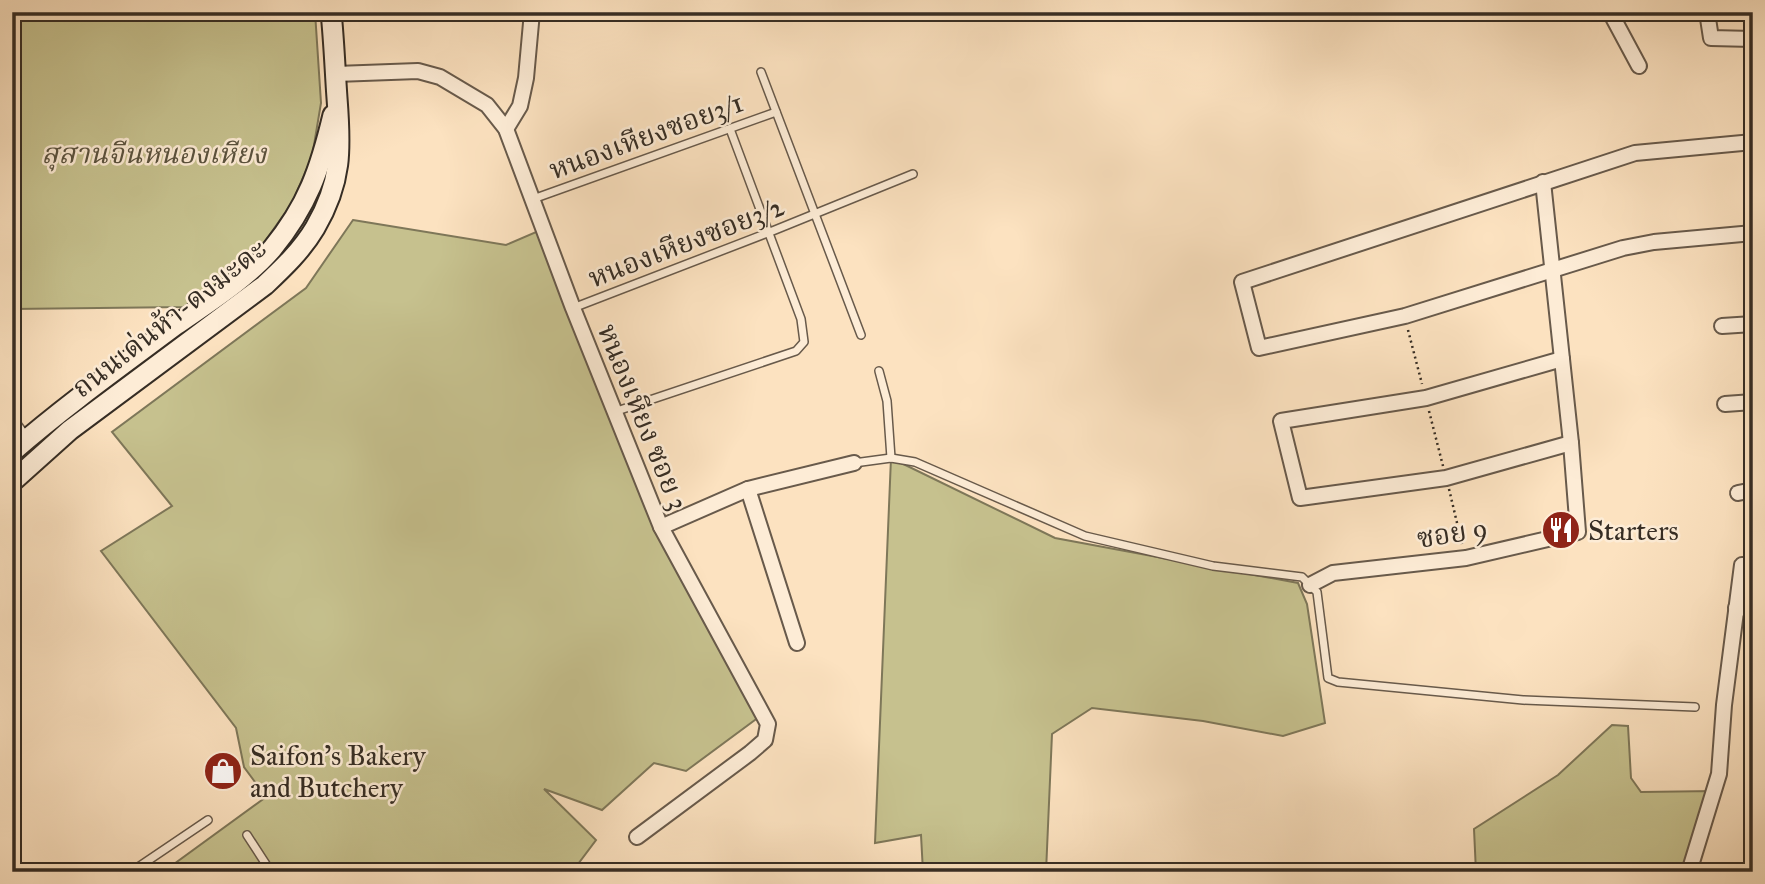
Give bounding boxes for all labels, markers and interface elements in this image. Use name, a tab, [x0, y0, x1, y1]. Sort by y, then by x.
street label: หนองเหียงซอย3/1	[544, 85, 748, 187]
park label: สุสานจีนหนองเหียง	[41, 136, 268, 172]
street label: หนองเหียงซอย3/2	[583, 189, 789, 295]
street label: ถนนเด่นห้า-ดงมะดะ	[65, 231, 273, 405]
street label: หนองเหียง ซอย 3	[590, 319, 696, 515]
restaurant icon: Starters	[1540, 509, 1582, 551]
street label: ซอย 9	[1414, 510, 1490, 556]
place label: Starters	[1588, 513, 1679, 548]
place label: Saifon's Bakery and Butchery	[250, 738, 427, 805]
shop icon: Saifon's Bakery and Butchery	[202, 750, 244, 792]

